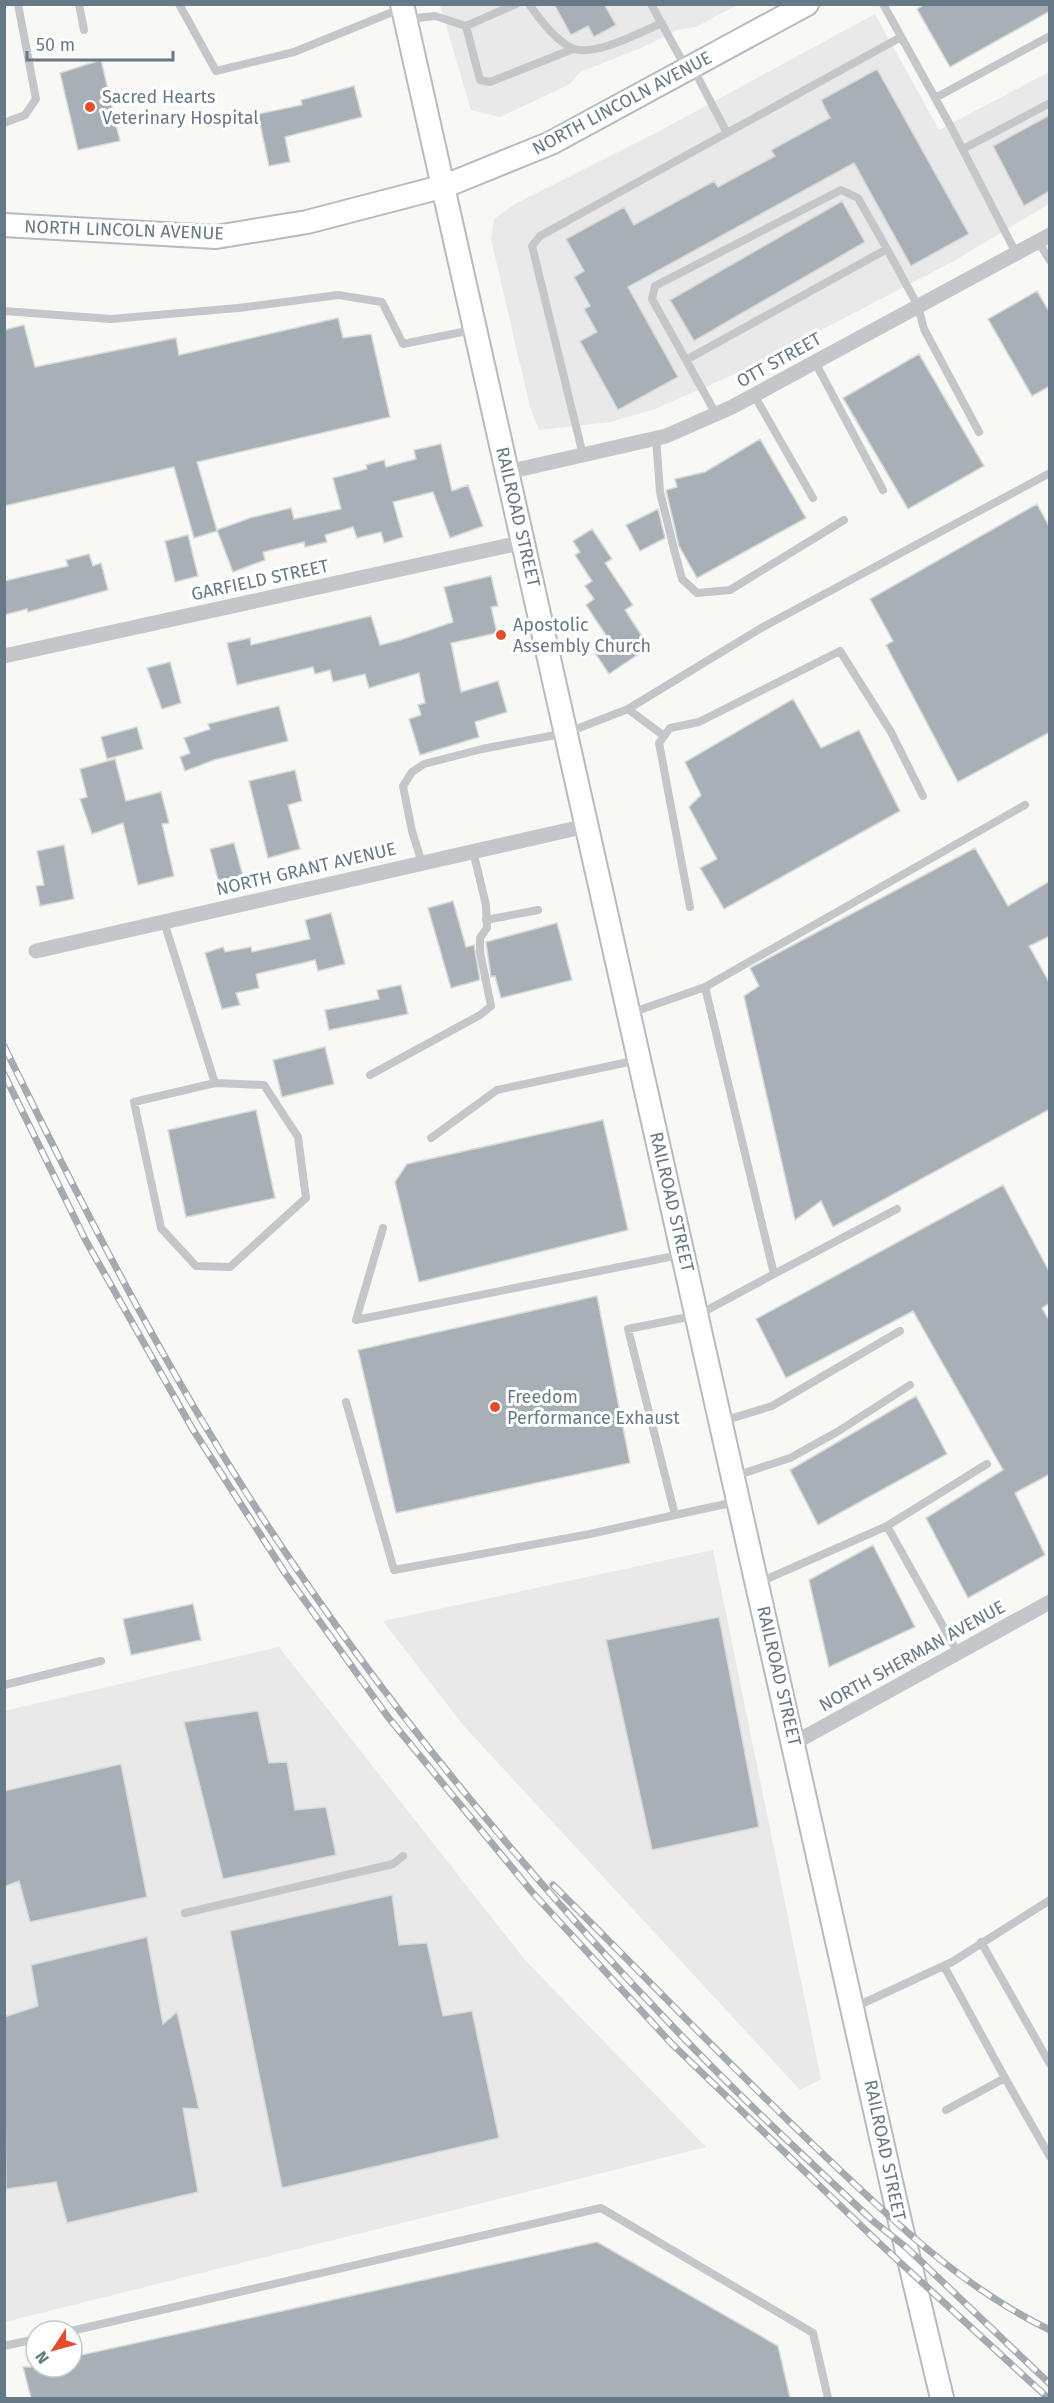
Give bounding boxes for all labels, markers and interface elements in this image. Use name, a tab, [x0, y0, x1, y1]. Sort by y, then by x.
scale bar	[27, 24, 172, 62]
text: 50 m	[36, 34, 75, 56]
street label: NORTH LINCOLN AVENUE	[529, 46, 715, 160]
place label: Sacred Hearts Veterinary Hospital	[102, 86, 259, 129]
marker: Sacred Hearts Veterinary Hospital	[83, 100, 97, 114]
street label: NORTH LINCOLN AVENUE	[24, 216, 224, 244]
street label: OTT STREET	[733, 327, 826, 392]
street label: RAILROAD STREET	[491, 445, 545, 590]
street label: GARFIELD STREET	[189, 555, 331, 605]
place label: Apostolic Assembly Church	[513, 614, 651, 657]
marker: Apostolic Assembly Church	[494, 628, 508, 642]
street label: NORTH GRANT AVENUE	[214, 838, 398, 900]
street label: RAILROAD STREET	[645, 1130, 699, 1275]
place label: Freedom Performance Exhaust	[507, 1386, 680, 1429]
marker: Freedom Performance Exhaust	[488, 1400, 502, 1414]
street label: NORTH SHERMAN AVENUE	[815, 1596, 1009, 1716]
street label: RAILROAD STREET	[752, 1604, 806, 1749]
street label: RAILROAD STREET	[859, 2078, 911, 2223]
north arrow	[24, 2319, 84, 2379]
text: N	[31, 2348, 53, 2367]

